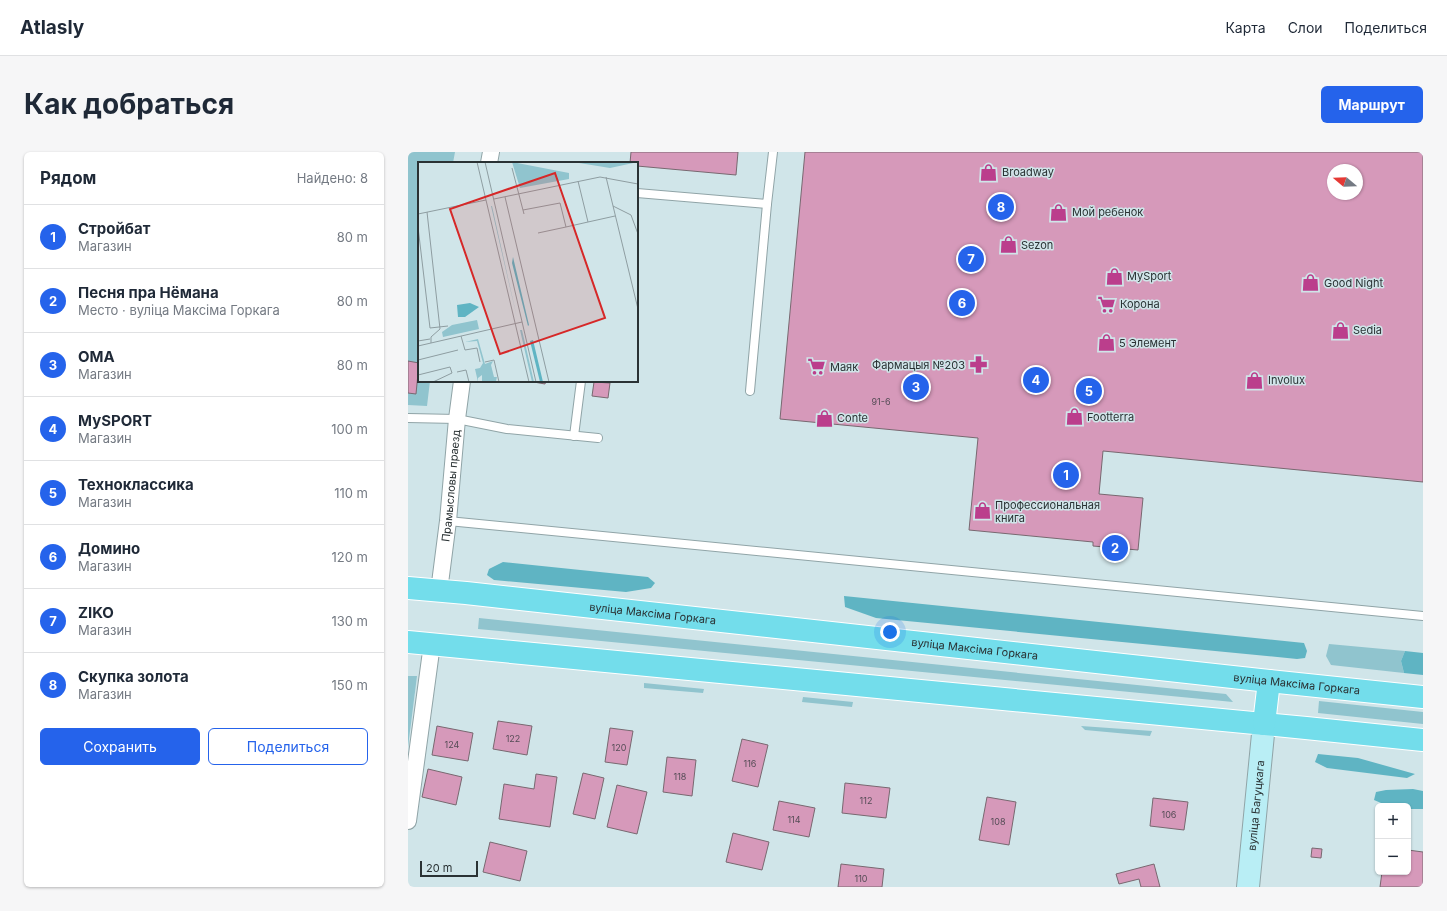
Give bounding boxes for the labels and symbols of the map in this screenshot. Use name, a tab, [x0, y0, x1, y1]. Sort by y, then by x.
inset map	[418, 162, 638, 382]
shop icon: Broadway	[979, 162, 999, 182]
north arrow	[1327, 164, 1363, 200]
place label: Broadway	[1002, 165, 1054, 179]
pin: 8	[988, 192, 1014, 222]
shop icon: Мой ребенок	[1049, 202, 1069, 222]
place label: Мой ребенок	[1072, 205, 1143, 219]
shop icon: Sezon	[998, 235, 1018, 255]
place label: Sezon	[1021, 238, 1053, 252]
pin: 7	[958, 244, 984, 274]
shop icon: MySport	[1104, 266, 1124, 286]
place label: MySport	[1127, 269, 1172, 283]
shop icon: Good Night	[1301, 273, 1321, 293]
place label: Good Night	[1324, 276, 1383, 290]
pin: 6	[949, 288, 975, 318]
supermarket icon: Корона	[1097, 294, 1117, 314]
place label: Корона	[1120, 297, 1160, 311]
shop icon: Sedia	[1330, 320, 1350, 340]
place label: Sedia	[1353, 323, 1382, 337]
shop icon: 5 Элемент	[1096, 333, 1116, 353]
place label: 5 Элемент	[1119, 336, 1177, 350]
pharmacy icon: Фармацыя №203	[968, 355, 988, 375]
supermarket icon: Маяк	[807, 357, 827, 377]
place label: Фармацыя №203	[872, 358, 965, 372]
place label: Маяк	[830, 360, 858, 374]
pin: 4	[1023, 365, 1049, 395]
shop icon: Involux	[1245, 370, 1265, 390]
pin: 3	[903, 372, 929, 402]
place label: Involux	[1268, 373, 1305, 387]
pin: 5	[1076, 376, 1102, 406]
house number: 91-6	[872, 396, 891, 407]
shop icon: Footterra	[1064, 407, 1084, 427]
shop icon: Conte	[814, 408, 834, 428]
place label: Footterra	[1087, 410, 1134, 424]
place label: Conte	[837, 411, 868, 425]
street label: Прамысловы праезд	[438, 429, 463, 543]
pin: 1	[1053, 460, 1079, 490]
place label: Профессиональная книга	[995, 498, 1100, 525]
shop icon: Профессиональная книга	[972, 501, 992, 521]
pin: 2	[1102, 533, 1128, 563]
street label: вуліца Максіма Горкага	[589, 600, 717, 627]
your location	[880, 622, 900, 642]
street label: вуліца Максіма Горкага	[911, 635, 1039, 663]
street label: вуліца Максіма Горкага	[1233, 670, 1361, 697]
house number: 122	[506, 733, 520, 744]
house number: 124	[445, 739, 460, 750]
house number: 120	[612, 742, 627, 753]
house number: 116	[744, 758, 757, 769]
street label: вуліца Багуцкага	[1245, 759, 1267, 851]
house number: 118	[674, 771, 687, 782]
house number: 112	[860, 795, 872, 806]
house number: 106	[1162, 809, 1177, 820]
house number: 114	[787, 814, 801, 825]
house number: 108	[991, 816, 1006, 827]
scale bar	[420, 859, 478, 878]
house number: 110	[855, 873, 868, 884]

